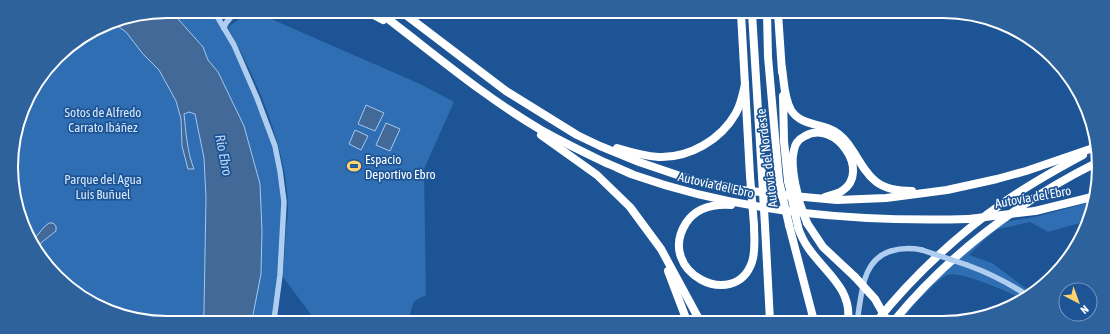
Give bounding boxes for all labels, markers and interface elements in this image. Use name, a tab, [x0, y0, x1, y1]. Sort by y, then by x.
park label: Sotos de Alfredo Carrato Ibáñez	[65, 105, 141, 135]
street label: Autovía del Nordeste	[753, 108, 781, 208]
water label: Río Ebro	[212, 133, 236, 177]
place label: Espacio Deportivo Ebro	[365, 152, 436, 182]
sports icon: Espacio Deportivo Ebro	[346, 158, 362, 174]
street label: Autovía del Ebro	[677, 169, 755, 201]
park label: Parque del Agua Luis Buñuel	[64, 172, 142, 202]
street label: Autovía del Ebro	[994, 183, 1072, 211]
north arrow	[1058, 282, 1098, 322]
text: N	[1078, 303, 1091, 316]

